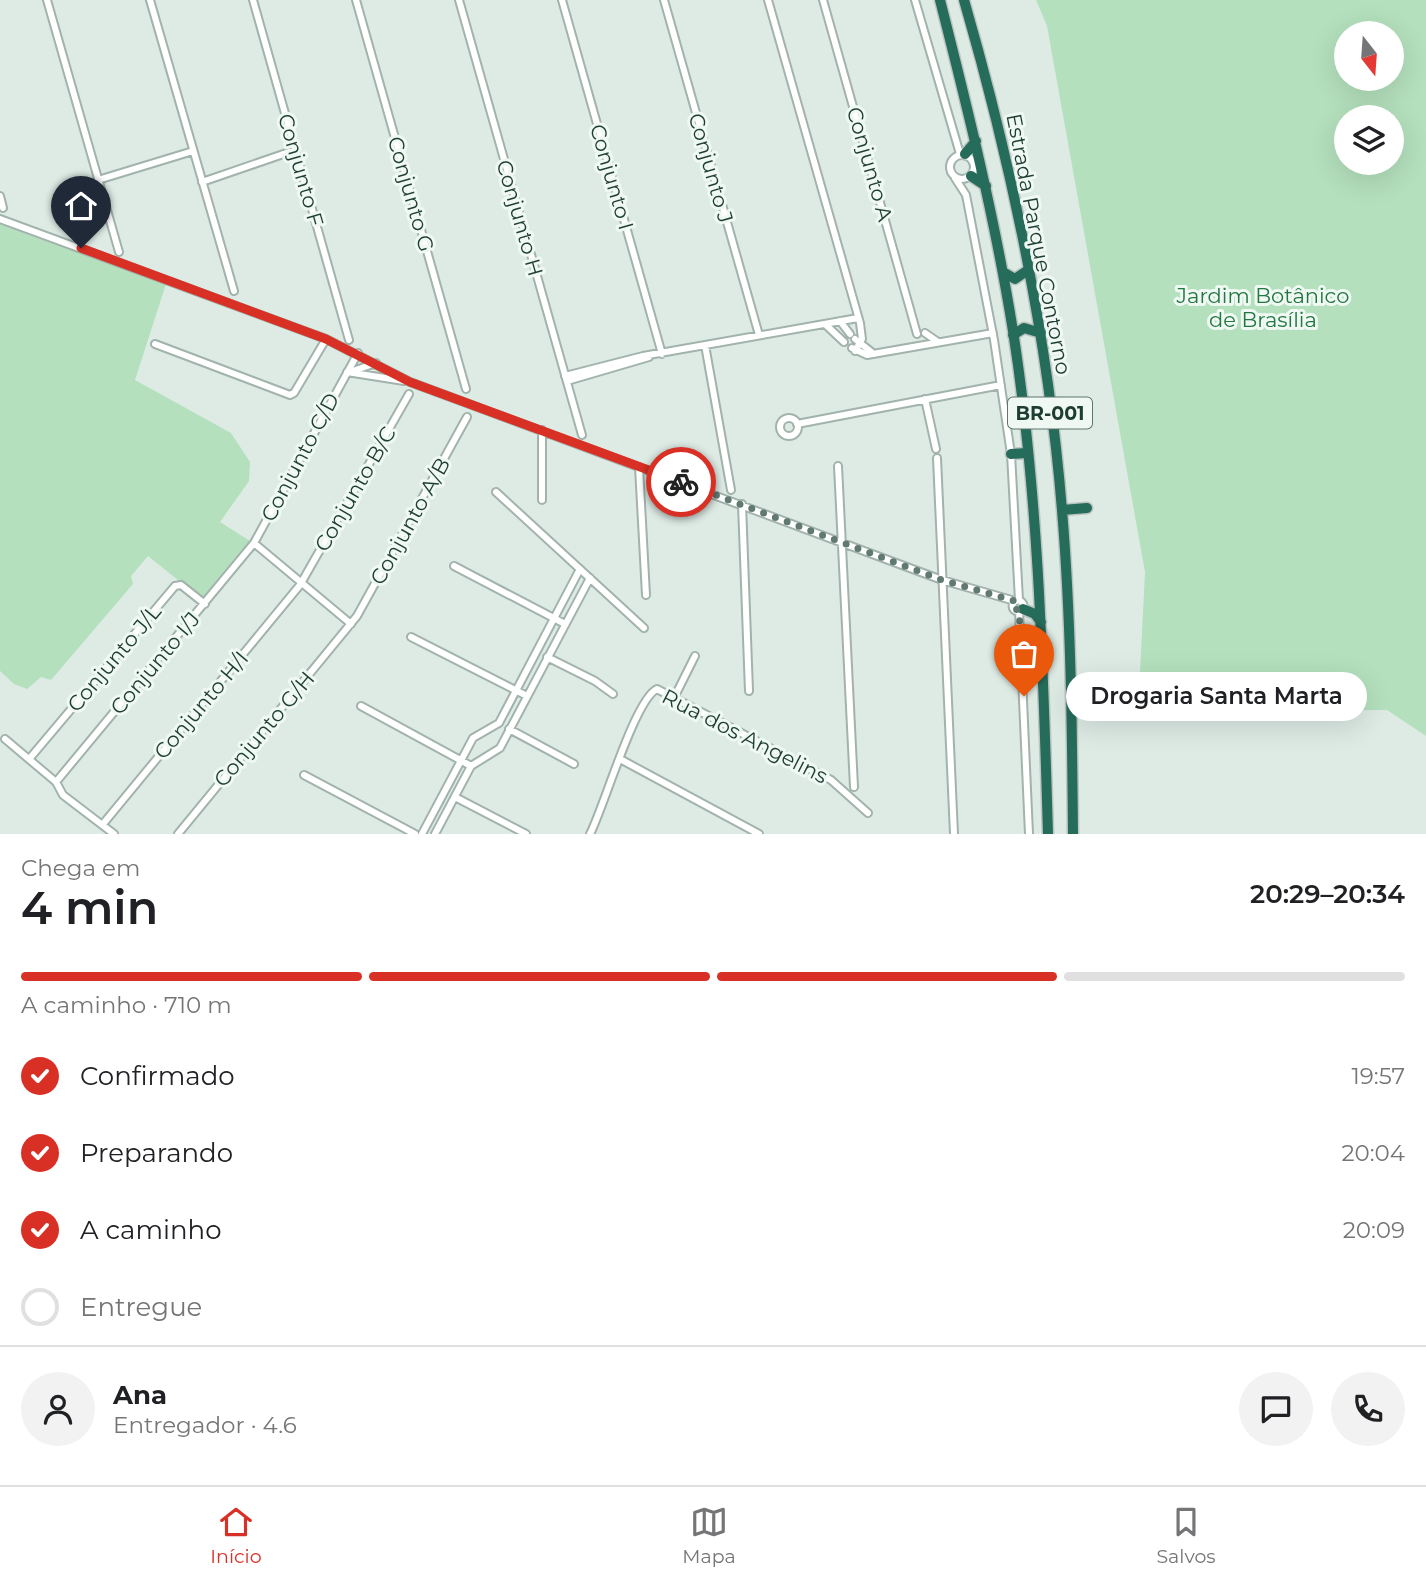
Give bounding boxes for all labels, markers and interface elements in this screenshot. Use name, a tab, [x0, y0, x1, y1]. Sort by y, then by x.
north arrow	[1334, 21, 1404, 91]
map controls	[1334, 21, 1404, 175]
street label: Conjunto A	[842, 104, 898, 225]
button: layers	[1334, 105, 1404, 175]
street label: Conjunto J	[683, 110, 739, 226]
street label: Conjunto F	[273, 111, 329, 229]
street label: Estrada Parque Contorno	[1001, 111, 1077, 377]
street label: Conjunto I	[585, 121, 639, 233]
street label: Conjunto G	[383, 133, 439, 255]
street label: Conjunto H	[491, 157, 549, 279]
pin	[51, 176, 111, 248]
icon: home	[62, 187, 100, 225]
park label: Jardim Botânico de Brasília	[1176, 283, 1349, 332]
street label: Conjunto C/D	[256, 388, 344, 526]
road number: BR-001	[1008, 398, 1092, 428]
street label: Conjunto B/C	[309, 422, 401, 556]
courier	[646, 447, 716, 517]
street label: Conjunto A/B	[365, 453, 455, 589]
icon: bike	[662, 463, 700, 501]
street label: Conjunto J/L	[62, 599, 167, 717]
street label: Conjunto I/J	[105, 607, 205, 719]
pin	[994, 624, 1054, 696]
icon: bag	[1005, 635, 1043, 673]
street label: Conjunto H/I	[149, 646, 253, 764]
street label: Conjunto G/H	[208, 666, 320, 792]
callout: Drogaria Santa Marta	[1066, 672, 1367, 720]
text: Drogaria Santa Marta	[1090, 682, 1343, 710]
street label: Rua dos Angelins	[658, 683, 832, 789]
text: Chega em	[21, 854, 140, 882]
text: 20:29–20:34	[1250, 878, 1405, 910]
text: 4 min	[21, 879, 158, 936]
text: A caminho · 710 m	[21, 991, 232, 1019]
icon: check	[21, 1057, 59, 1095]
text: Confirmado	[80, 1060, 235, 1092]
text: 19:57	[1352, 1062, 1405, 1090]
icon: check	[21, 1134, 59, 1172]
text: Preparando	[80, 1137, 233, 1169]
text: 20:04	[1341, 1139, 1405, 1167]
icon: check	[21, 1211, 59, 1249]
text: A caminho	[80, 1214, 221, 1246]
text: 20:09	[1343, 1216, 1405, 1244]
text: Entregue	[80, 1291, 202, 1323]
button: person	[21, 1372, 95, 1446]
button: chat	[1239, 1372, 1313, 1446]
button: phone	[1331, 1372, 1405, 1446]
text: Ana	[113, 1379, 167, 1411]
text: Entregador · 4.6	[113, 1411, 297, 1439]
tab: Início	[210, 1503, 262, 1568]
tab: Mapa	[682, 1503, 736, 1568]
tab: Salvos	[1156, 1503, 1216, 1568]

